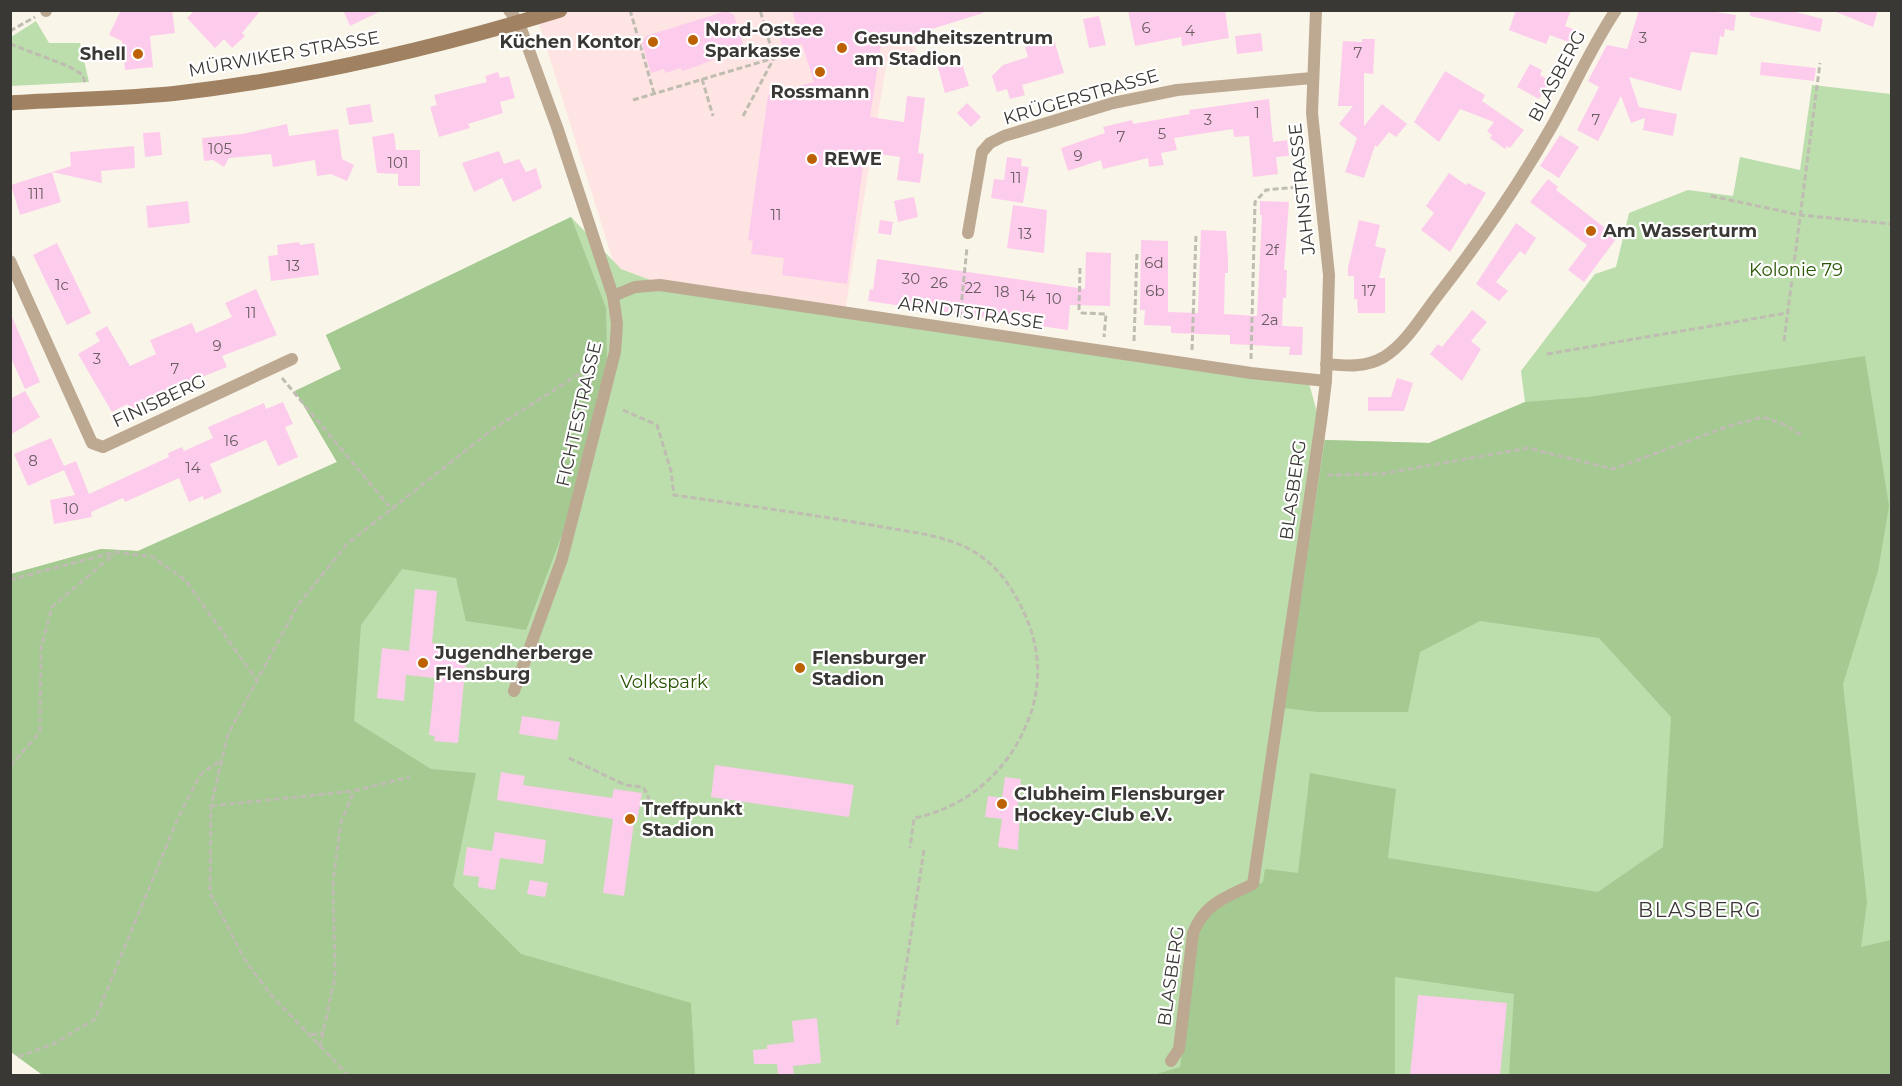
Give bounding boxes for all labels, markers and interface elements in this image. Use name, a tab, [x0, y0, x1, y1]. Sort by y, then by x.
house number: 6	[1141, 18, 1151, 37]
place label: Nord-Ostsee Sparkasse	[705, 19, 823, 62]
house number: 4	[1185, 21, 1195, 40]
street label: MÜRWIKER STRASSE	[187, 26, 381, 82]
street label: BLASBERG	[1524, 26, 1590, 126]
place label: Gesundheitszentrum am Stadion	[854, 27, 1053, 70]
house number: 3	[1639, 28, 1647, 47]
place label: Küchen Kontor	[499, 31, 641, 53]
marker: Nord-Ostsee Sparkasse	[686, 33, 700, 47]
marker: Küchen Kontor	[646, 35, 660, 49]
marker: Gesundheitszentrum am Stadion	[835, 41, 849, 55]
place label: Shell	[80, 43, 126, 65]
house number: 7	[1354, 43, 1363, 62]
marker: Shell	[131, 47, 145, 61]
street label: KRÜGERSTRASSE	[1001, 64, 1161, 130]
marker: Rossmann	[813, 65, 827, 79]
place label: Rossmann	[771, 81, 870, 103]
house number: 1	[1254, 103, 1260, 122]
house number: 3	[1204, 110, 1212, 129]
house number: 7	[1592, 110, 1601, 129]
street label: JAHNSTRASSE	[1284, 122, 1320, 257]
house number: 5	[1158, 124, 1166, 143]
house number: 7	[1117, 127, 1126, 146]
house number: 105	[208, 139, 232, 158]
house number: 9	[1073, 146, 1083, 165]
place label: REWE	[824, 148, 882, 170]
marker: REWE	[805, 152, 819, 166]
house number: 101	[388, 153, 408, 172]
house number: 11	[1011, 168, 1021, 187]
house number: 111	[28, 184, 44, 203]
house number: 11	[771, 205, 781, 224]
place label: Am Wasserturm	[1602, 220, 1757, 242]
house number: 13	[1018, 224, 1032, 243]
marker: Am Wasserturm	[1584, 224, 1598, 238]
house number: 2f	[1265, 240, 1280, 259]
house number: 6d	[1144, 253, 1164, 272]
house number: 13	[286, 256, 300, 275]
park label: Kolonie 79	[1749, 259, 1843, 281]
house number: 30	[902, 269, 920, 288]
house number: 26	[930, 273, 948, 292]
house number: 1c	[55, 275, 69, 294]
house number: 22	[964, 278, 982, 297]
house number: 6b	[1145, 281, 1165, 300]
house number: 17	[1362, 281, 1376, 300]
house number: 18	[995, 282, 1010, 301]
house number: 14	[1020, 286, 1036, 305]
house number: 10	[1046, 289, 1062, 308]
street label: ARNDTSTRASSE	[897, 292, 1045, 334]
house number: 11	[246, 303, 256, 322]
house number: 2a	[1261, 310, 1279, 329]
house number: 9	[212, 336, 222, 355]
street label: FICHTESTRASSE	[552, 339, 606, 489]
house number: 3	[93, 349, 101, 368]
house number: 7	[171, 359, 180, 378]
street label: FINISBERG	[109, 370, 209, 432]
house number: 16	[224, 431, 238, 450]
street label: BLASBERG	[1275, 439, 1311, 541]
house number: 8	[28, 451, 38, 470]
house number: 14	[185, 458, 201, 477]
house number: 10	[63, 499, 79, 518]
place label: Jugendherberge Flensburg	[434, 642, 593, 685]
place label: Flensburger Stadion	[812, 647, 927, 690]
marker: Jugendherberge Flensburg	[416, 656, 430, 670]
marker: Flensburger Stadion	[793, 661, 807, 675]
park label: Volkspark	[620, 671, 708, 693]
place label: Clubheim Flensburger Hockey-Club e.V.	[1014, 783, 1225, 826]
marker: Clubheim Flensburger Hockey-Club e.V.	[995, 797, 1009, 811]
place label: Treffpunkt Stadion	[642, 798, 743, 841]
marker: Treffpunkt Stadion	[623, 812, 637, 826]
district label: BLASBERG	[1638, 898, 1762, 922]
street label: BLASBERG	[1153, 925, 1189, 1027]

